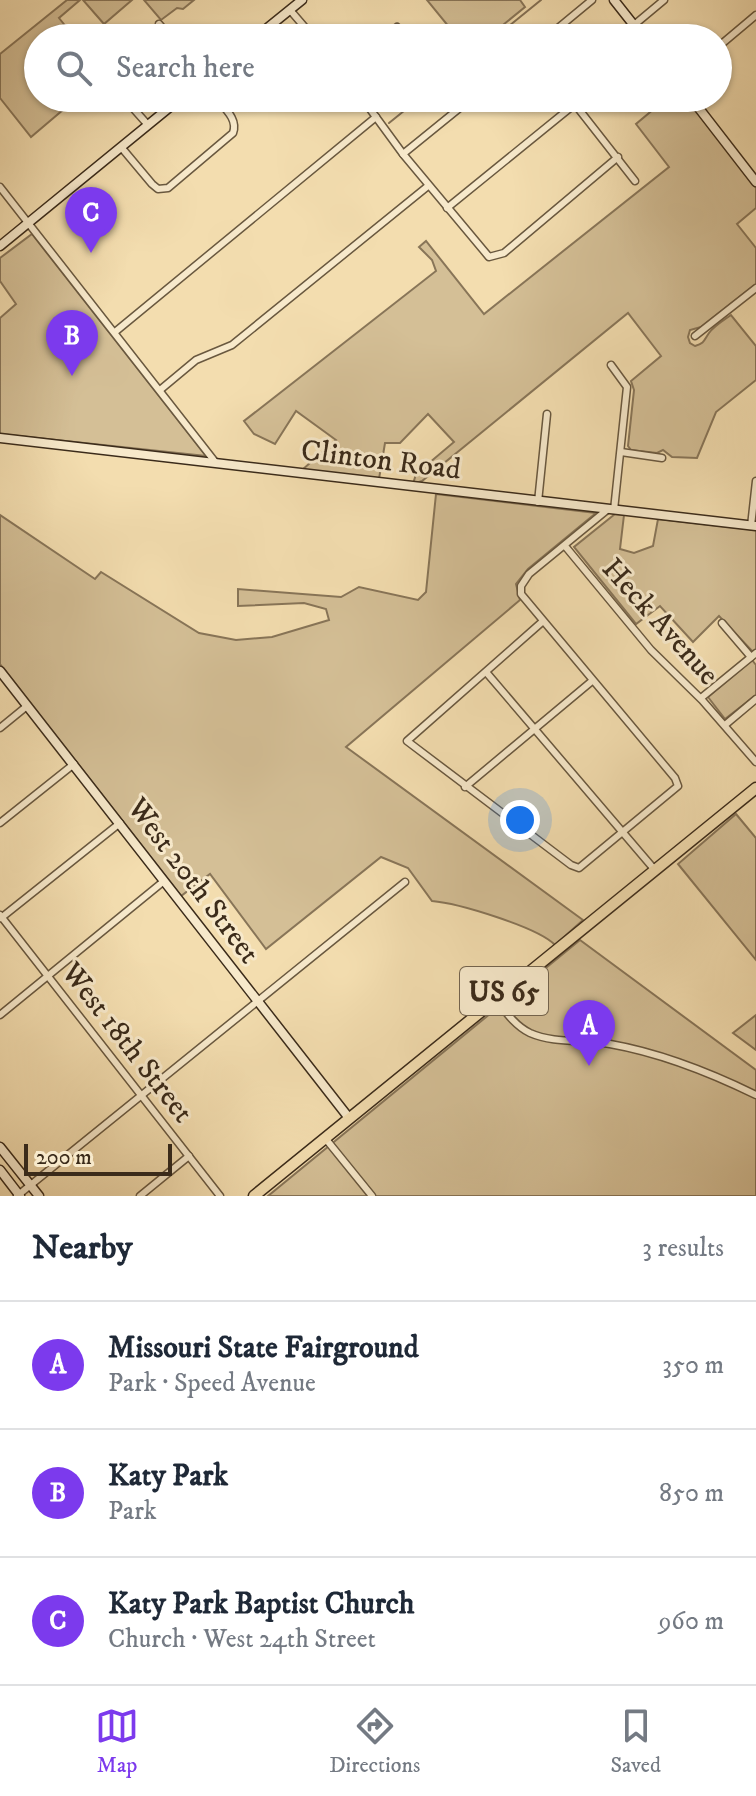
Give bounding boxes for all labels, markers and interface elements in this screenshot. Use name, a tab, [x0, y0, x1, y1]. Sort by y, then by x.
search box	[24, 24, 732, 112]
icon: search	[52, 46, 96, 90]
text: Search here	[116, 50, 255, 87]
pin: C	[65, 187, 117, 253]
pin: B	[46, 310, 98, 376]
street label: Clinton Road	[299, 432, 463, 489]
street label: Heck Avenue	[593, 551, 726, 693]
street label: West 20th Street	[118, 790, 267, 971]
your location	[500, 800, 540, 840]
street label: West 18th Street	[52, 955, 201, 1130]
road number: US 65	[460, 967, 548, 1015]
pin: A	[563, 1000, 615, 1066]
scale bar	[24, 1140, 172, 1176]
text: 200 m	[36, 1144, 92, 1171]
text: Nearby	[32, 1227, 133, 1269]
text: 3 results	[642, 1232, 724, 1265]
text: Missouri State Fairground	[108, 1330, 419, 1367]
text: A	[50, 1349, 66, 1382]
text: 350 m	[662, 1349, 724, 1382]
text: Park · Speed Avenue	[108, 1367, 316, 1400]
text: Katy Park	[108, 1458, 228, 1495]
text: B	[50, 1477, 66, 1510]
text: 850 m	[659, 1477, 724, 1510]
text: Park	[108, 1495, 157, 1528]
text: Katy Park Baptist Church	[108, 1586, 414, 1623]
text: C	[49, 1605, 67, 1638]
text: 960 m	[658, 1605, 724, 1638]
text: Church · West 24th Street	[108, 1623, 376, 1656]
tab: Map	[95, 1704, 139, 1779]
tab: Directions	[329, 1704, 420, 1779]
tab: Saved	[610, 1704, 661, 1779]

